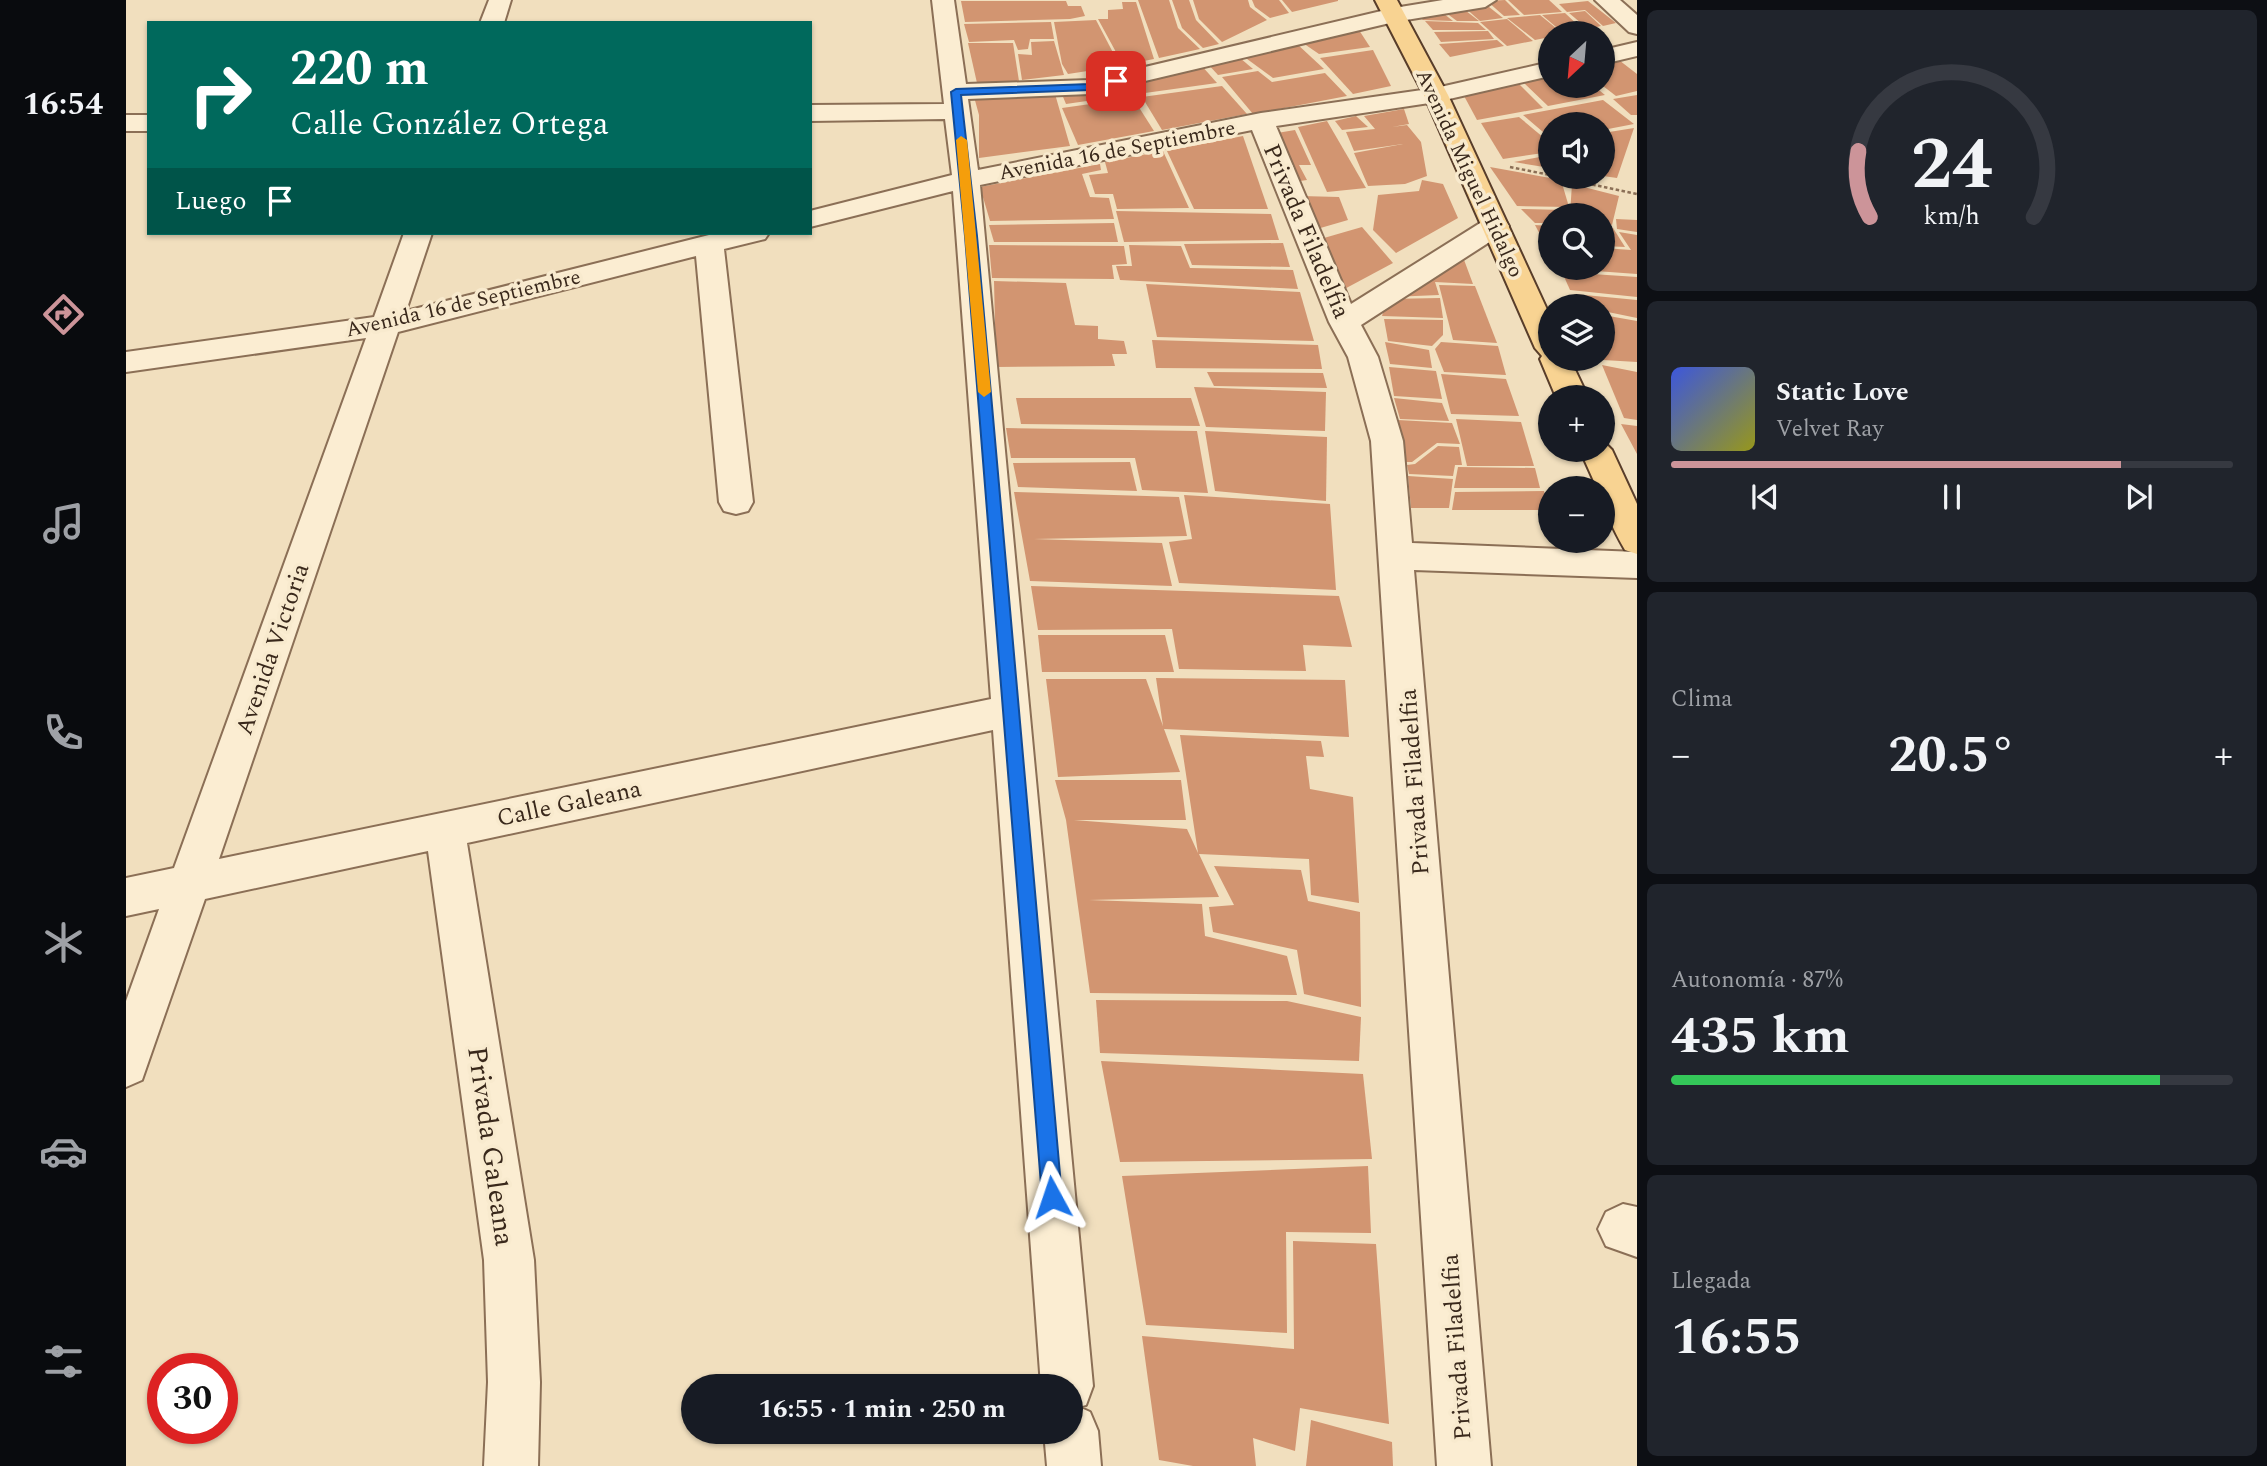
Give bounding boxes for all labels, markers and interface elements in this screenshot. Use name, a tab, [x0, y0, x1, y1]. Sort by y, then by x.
north arrow	[1538, 21, 1615, 98]
map controls	[1538, 21, 1615, 553]
text: 220 m	[290, 32, 429, 107]
icon: right	[175, 49, 266, 140]
pin	[1086, 51, 1146, 111]
icon: arrive	[1097, 62, 1135, 100]
street label: Avenida Miguel Hidalgo	[1407, 64, 1532, 283]
text: 16:54	[23, 80, 103, 129]
text: Calle González Ortega	[290, 100, 609, 149]
text: 24	[1911, 110, 1993, 221]
street label: Avenida 16 de Septiembre	[996, 112, 1238, 190]
button: sound	[1538, 112, 1615, 189]
street label: Privada Filadelfia	[1253, 138, 1359, 325]
text: Luego	[175, 181, 247, 221]
icon: arrive	[261, 182, 299, 220]
text: km/h	[1924, 197, 1980, 235]
button: search	[1538, 203, 1615, 280]
street label: Avenida 16 de Septiembre	[342, 261, 584, 347]
icon: directions	[39, 290, 88, 339]
button: layers	[1538, 294, 1615, 371]
text: Static Love	[1776, 372, 1909, 412]
button: +	[1538, 385, 1615, 462]
text: Velvet Ray	[1776, 412, 1883, 447]
button: −	[1538, 476, 1615, 553]
icon: previous	[1746, 478, 1784, 516]
icon: pause	[1933, 478, 1971, 516]
icon: next	[2120, 478, 2158, 516]
icon: music	[39, 499, 88, 548]
street label: Avenida Victoria	[227, 558, 319, 740]
text: Clima	[1671, 682, 1733, 717]
street label: Privada Filadelfia	[1391, 687, 1439, 876]
icon: phone	[39, 708, 88, 757]
text: 20.5°	[1888, 716, 2016, 795]
text: −	[1671, 727, 1690, 785]
text: +	[2214, 727, 2233, 785]
street label: Calle Galeana	[494, 771, 645, 837]
icon: climate	[39, 918, 88, 967]
text: Autonomía · 87%	[1671, 963, 1843, 998]
text: 435 km	[1671, 997, 1850, 1076]
street label: Privada Galeana	[455, 1043, 526, 1249]
icon: car	[39, 1127, 88, 1176]
position arrow	[1015, 1160, 1089, 1234]
street label: Privada Filadelfia	[1433, 1252, 1481, 1441]
text: Llegada	[1671, 1264, 1751, 1299]
text: 16:55	[1671, 1298, 1802, 1377]
icon: filters	[39, 1337, 88, 1386]
speed limit sign: 30	[147, 1353, 238, 1444]
text: 16:55 · 1 min · 250 m	[758, 1389, 1006, 1429]

